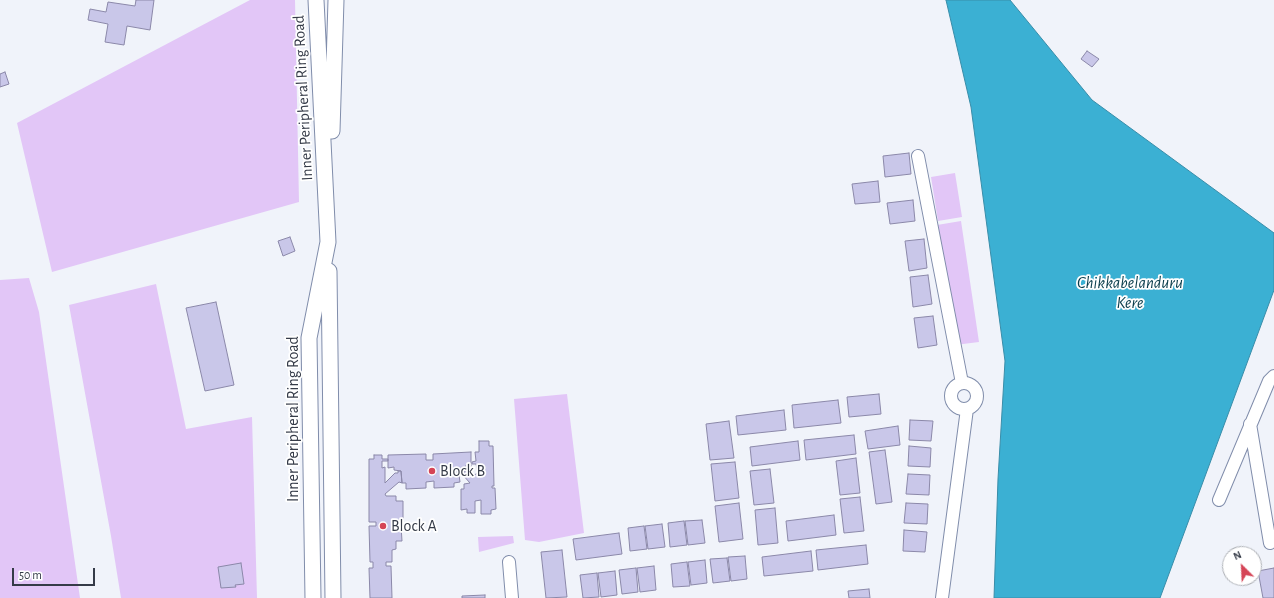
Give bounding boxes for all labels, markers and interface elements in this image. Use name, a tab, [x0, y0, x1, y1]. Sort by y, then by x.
street label: Inner Peripheral Ring Road	[289, 15, 317, 181]
water label: Chikkabelanduru Kere	[1077, 273, 1183, 313]
street label: Inner Peripheral Ring Road	[283, 336, 303, 502]
place label: Block B	[440, 461, 485, 481]
marker: Block B	[427, 466, 437, 476]
place label: Block A	[391, 516, 437, 536]
marker: Block A	[378, 521, 388, 531]
north arrow	[1222, 546, 1262, 586]
text: N	[1232, 549, 1243, 562]
scale bar	[14, 560, 97, 586]
text: 50 m	[19, 569, 42, 581]

